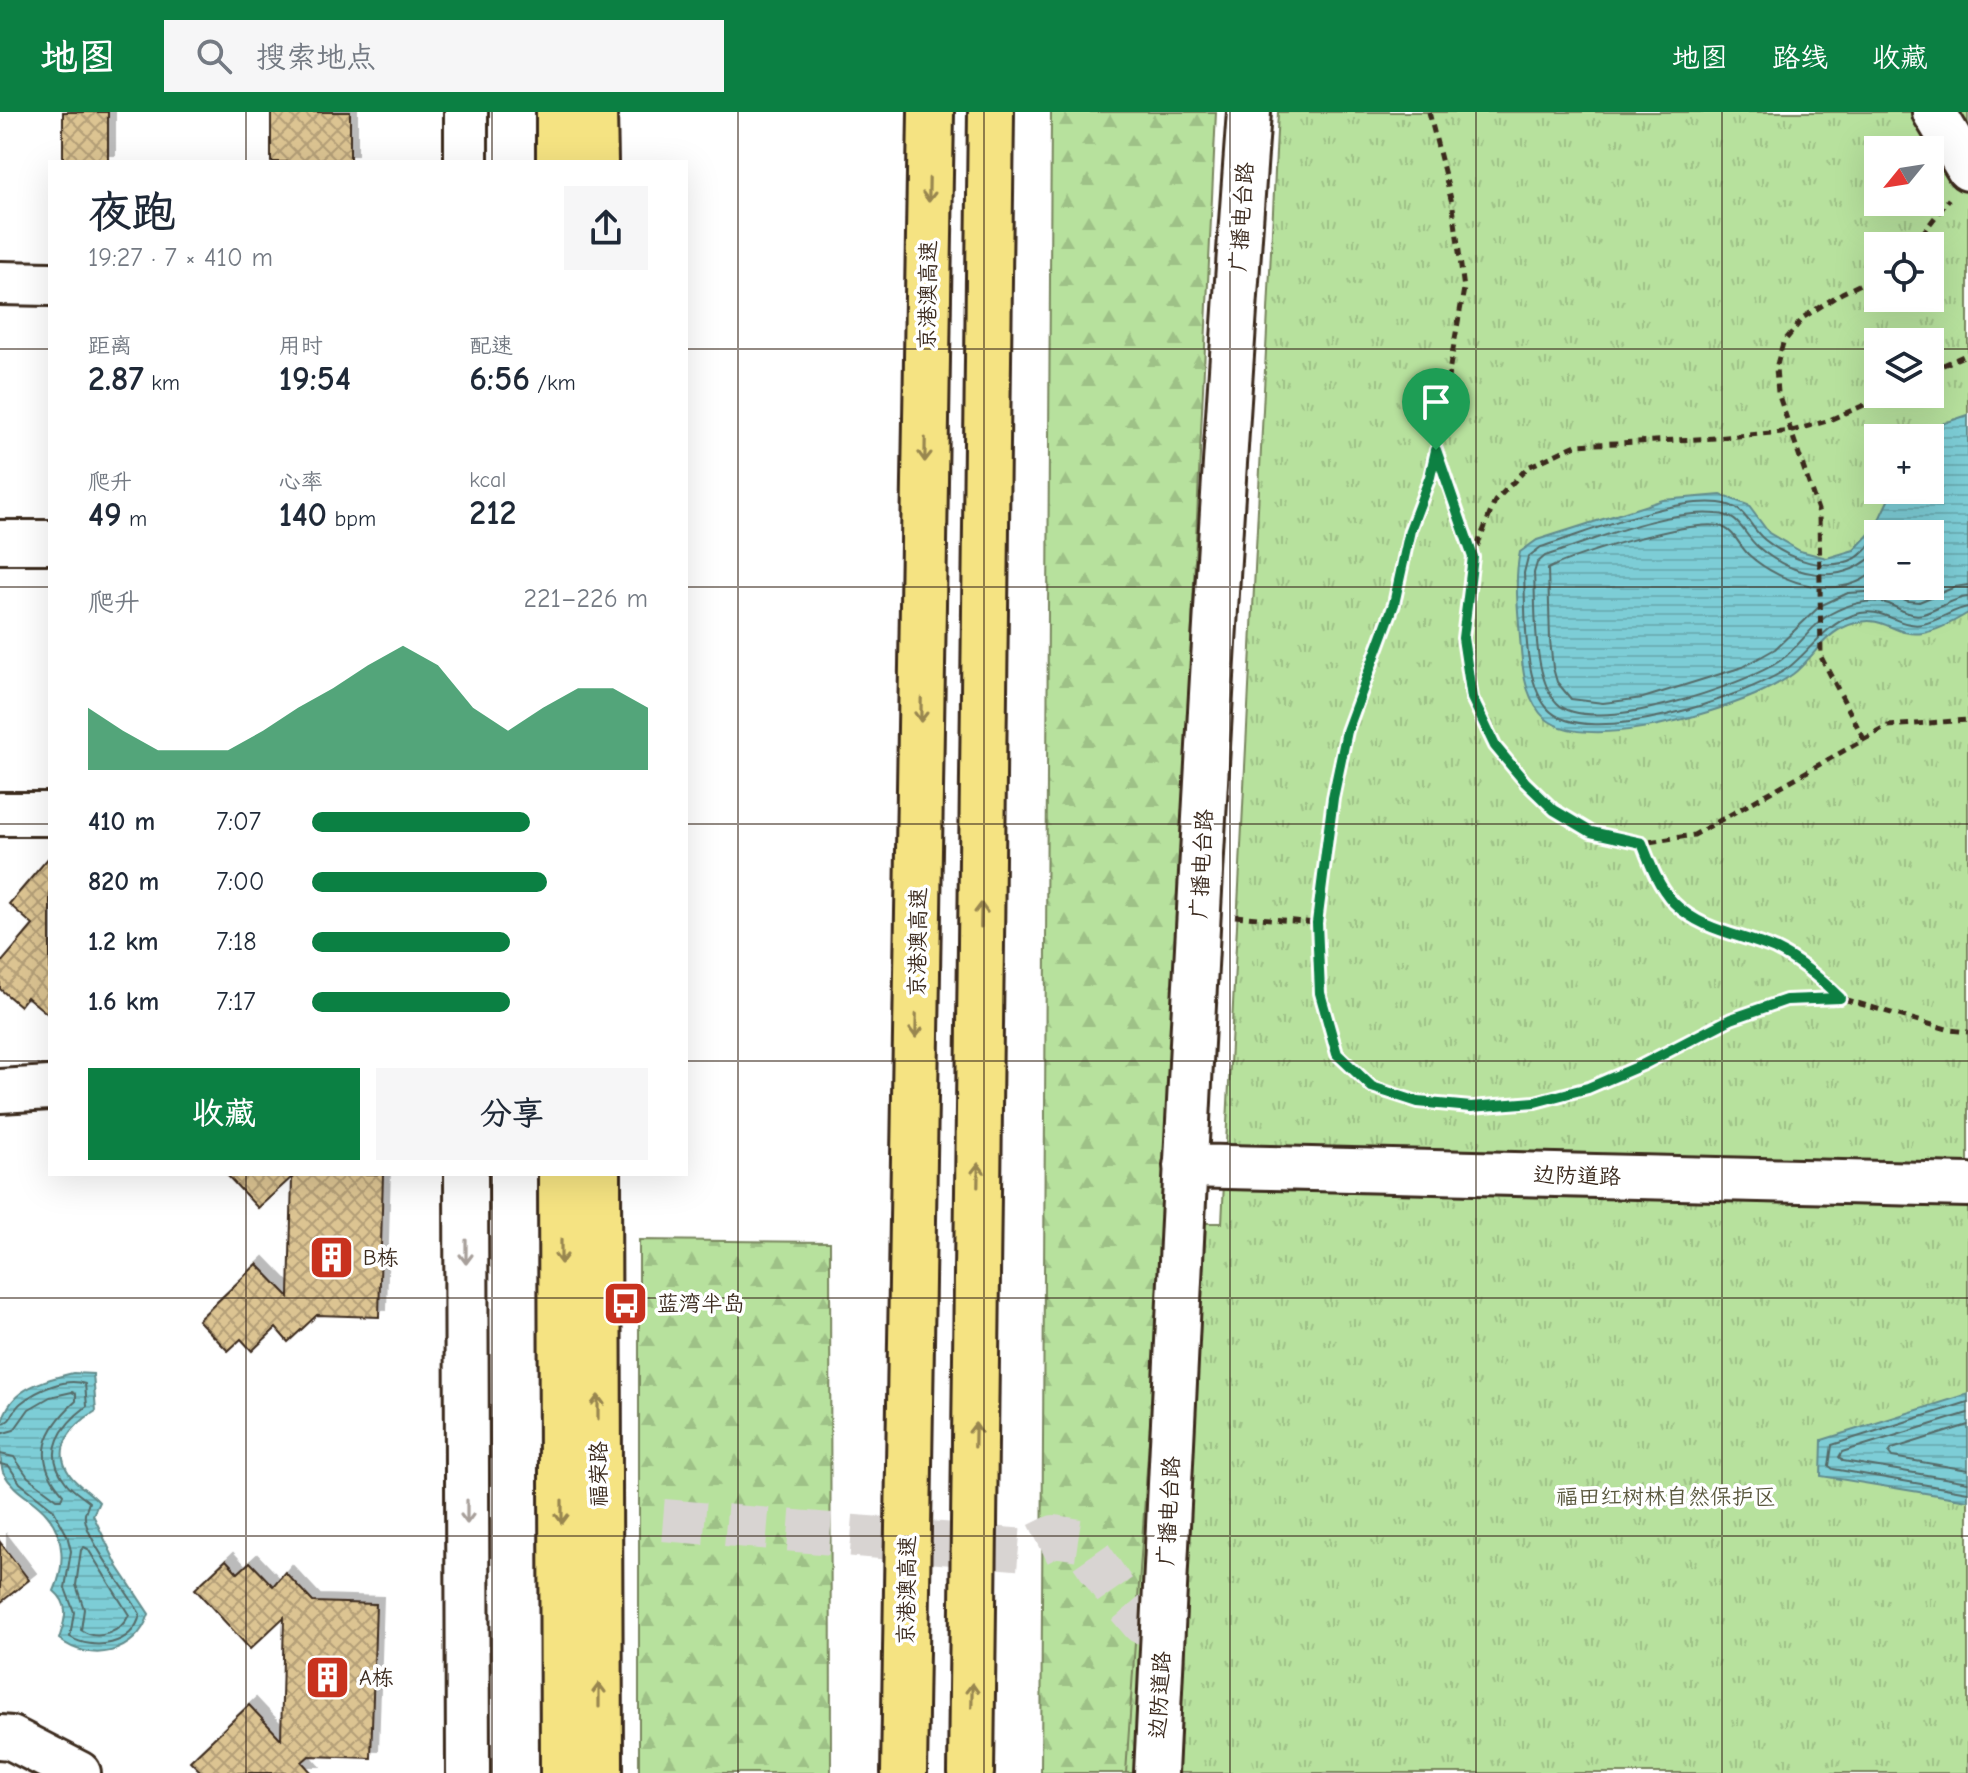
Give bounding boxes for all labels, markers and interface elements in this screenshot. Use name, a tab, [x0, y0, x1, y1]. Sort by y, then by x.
search box	[164, 20, 724, 92]
icon: search	[192, 34, 236, 78]
text: 地图	[40, 36, 116, 80]
text: 搜索地点	[256, 40, 376, 75]
text: 地图	[1672, 42, 1728, 74]
text: 路线	[1772, 42, 1828, 74]
text: 收藏	[1872, 42, 1928, 74]
north arrow	[1864, 136, 1944, 216]
map controls	[1864, 136, 1944, 600]
street label: 广播电台路	[1225, 161, 1259, 273]
one-way arrow	[922, 176, 937, 203]
button: share	[564, 186, 648, 270]
text: 夜跑	[88, 187, 176, 238]
button: locate	[1864, 232, 1944, 312]
street label: 京港澳高速	[914, 240, 942, 350]
text: 19:27 · 7 × 410 m	[88, 243, 273, 273]
button: layers	[1864, 328, 1944, 408]
text: 距离	[88, 333, 132, 359]
text: 用时	[279, 333, 323, 359]
text: 配速	[469, 333, 513, 359]
text: 2.87	[88, 359, 144, 399]
text: 19:54	[279, 359, 351, 399]
text: 6:56	[469, 359, 530, 399]
pin	[1402, 368, 1470, 450]
text: km	[144, 370, 180, 396]
text: /km	[530, 370, 576, 396]
icon: arrive	[1414, 380, 1458, 424]
button: +	[1864, 424, 1944, 504]
one-way arrow	[918, 436, 933, 463]
text: kcal	[469, 467, 506, 493]
text: 爬升	[88, 469, 132, 495]
text: 心率	[279, 469, 323, 495]
text: 212	[469, 493, 517, 533]
text: 49	[88, 495, 122, 535]
text: 140	[279, 495, 327, 535]
text: m	[122, 506, 147, 532]
text: bpm	[327, 506, 376, 532]
button: −	[1864, 520, 1944, 600]
text: 221–226 m	[523, 584, 648, 614]
text: 爬升	[88, 588, 140, 618]
one-way arrow	[914, 696, 929, 723]
text: 410 m	[88, 807, 155, 837]
text: 7:07	[216, 807, 261, 837]
street label: 广播电台路	[1186, 808, 1218, 920]
text: 820 m	[88, 867, 159, 897]
text: 7:00	[216, 867, 265, 897]
street label: 京港澳高速	[904, 887, 932, 997]
one-way arrow	[973, 902, 989, 929]
text: 1.2 km	[88, 927, 159, 957]
text: 7:18	[216, 927, 257, 957]
text: 1.6 km	[88, 987, 159, 1017]
text: 7:17	[216, 987, 256, 1017]
one-way arrow	[909, 1012, 924, 1039]
button: 收藏	[88, 1068, 360, 1160]
button: 分享	[376, 1068, 648, 1160]
one-way arrow	[970, 1162, 986, 1189]
street label: 边防道路	[1533, 1162, 1621, 1190]
building icon: B栋	[308, 1234, 356, 1282]
one-way arrow	[458, 1238, 474, 1265]
one-way arrow	[553, 1238, 569, 1265]
place label: B栋	[363, 1245, 399, 1271]
bus stop icon: 蓝湾半岛	[602, 1280, 650, 1328]
place label: 蓝湾半岛	[657, 1291, 745, 1317]
one-way arrow	[590, 1394, 606, 1421]
one-way arrow	[967, 1422, 983, 1449]
street label: 福荣路	[586, 1441, 612, 1507]
street label: 广播电台路	[1153, 1455, 1185, 1567]
park label: 福田红树林自然保护区	[1556, 1484, 1776, 1510]
one-way arrow	[459, 1498, 475, 1525]
one-way arrow	[554, 1498, 570, 1525]
street label: 京港澳高速	[893, 1535, 921, 1645]
street label: 边防道路	[1145, 1650, 1175, 1740]
building icon: A栋	[304, 1654, 352, 1702]
place label: A栋	[359, 1665, 394, 1691]
one-way arrow	[591, 1682, 607, 1709]
one-way arrow	[964, 1682, 980, 1709]

